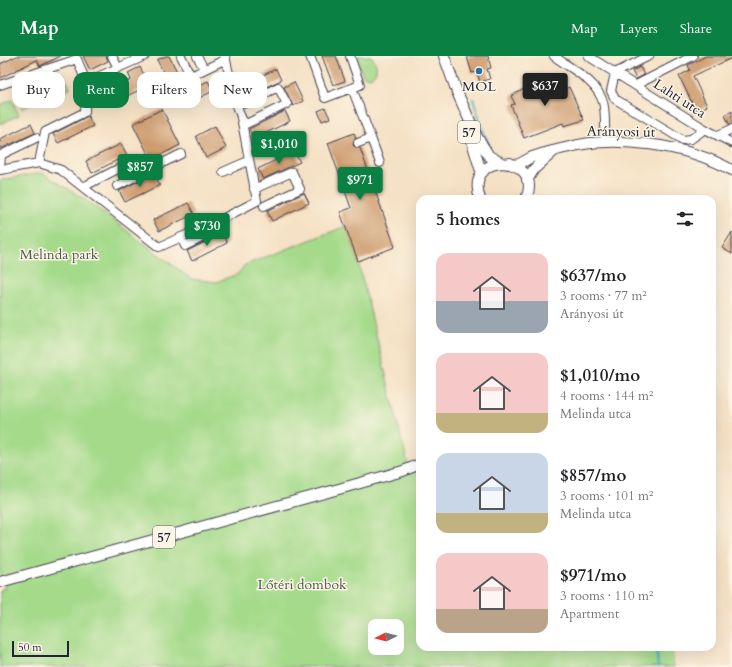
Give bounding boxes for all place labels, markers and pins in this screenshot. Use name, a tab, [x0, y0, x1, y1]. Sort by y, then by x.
marker: MOL	[474, 66, 484, 76]
pin: $637	[521, 73, 569, 107]
place label: MOL	[462, 77, 496, 96]
pin: $1,010	[246, 131, 312, 165]
pin: $857	[116, 154, 164, 188]
pin: $971	[336, 167, 384, 201]
pin: $730	[183, 213, 231, 247]

